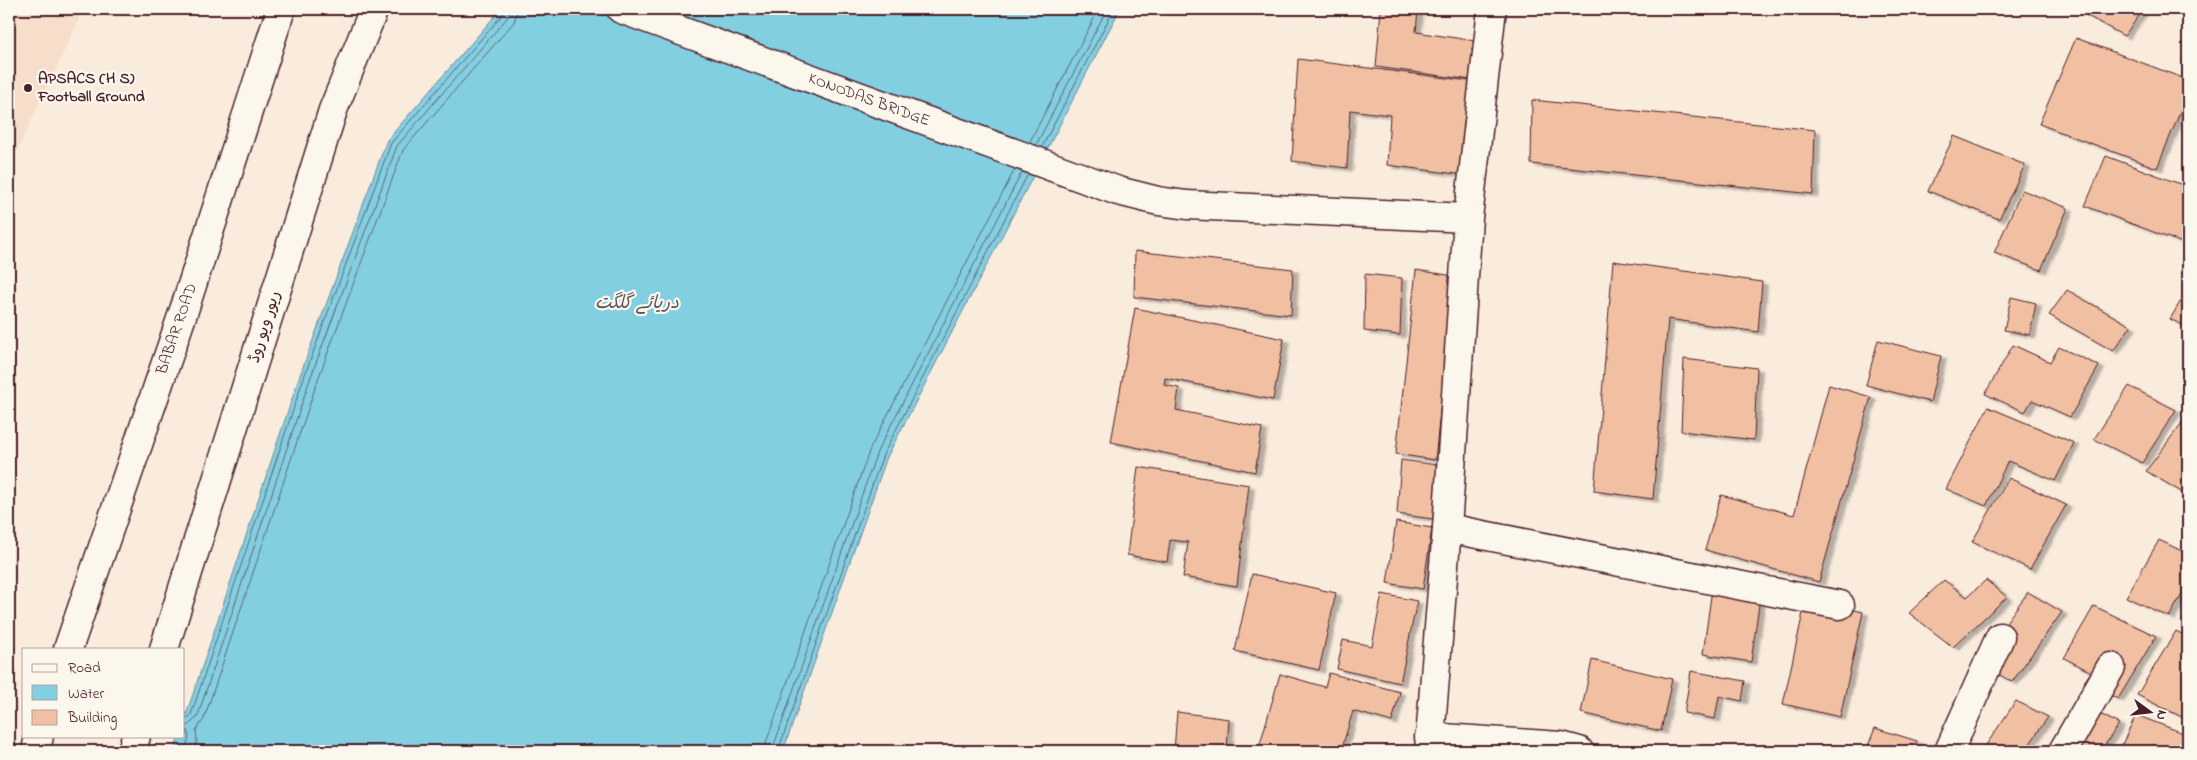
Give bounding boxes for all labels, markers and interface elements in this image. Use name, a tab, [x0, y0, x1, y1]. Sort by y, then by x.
place label: APSACS (H S) Football Ground	[37, 67, 145, 109]
street label: KONODAS BRIDGE	[805, 67, 933, 133]
marker: APSACS (H S) Football Ground	[22, 82, 34, 94]
street label: BABAR ROAD	[150, 280, 204, 379]
street label: ریور ویو روڈ	[243, 288, 287, 366]
water label: دریائے گلگت	[595, 291, 679, 317]
legend	[22, 648, 185, 738]
text: Road	[68, 657, 101, 679]
text: Water	[68, 683, 104, 705]
north arrow	[2124, 688, 2174, 738]
text: Building	[67, 707, 117, 730]
text: N	[2150, 708, 2172, 722]

